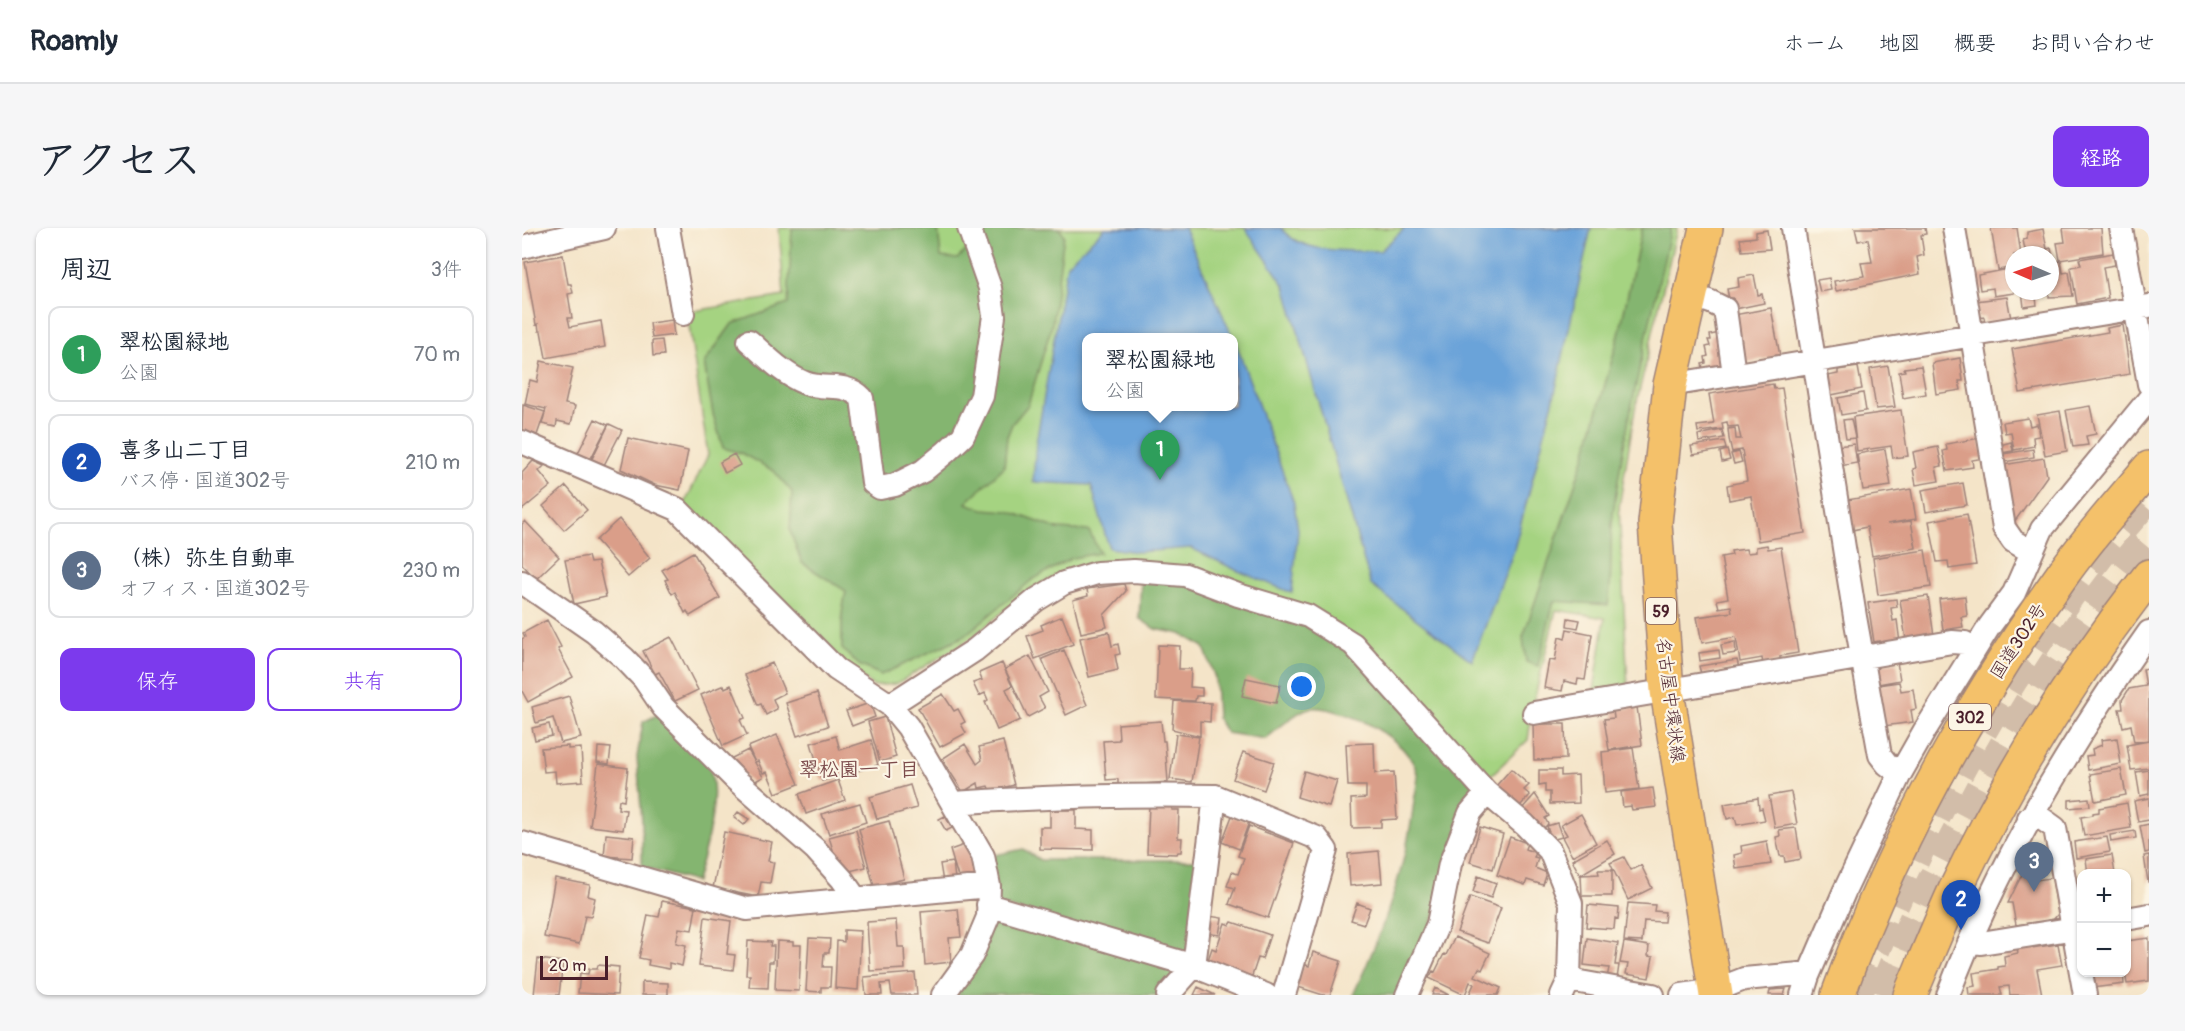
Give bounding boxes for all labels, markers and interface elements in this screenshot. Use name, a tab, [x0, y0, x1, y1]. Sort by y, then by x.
text: Roamly	[30, 24, 118, 59]
text: ホーム	[1784, 30, 1846, 57]
text: 地図	[1879, 30, 1921, 57]
text: 概要	[1954, 30, 1996, 57]
text: お問い合わせ	[2029, 30, 2155, 57]
button: 経路	[2053, 126, 2149, 187]
text: アクセス	[36, 135, 201, 187]
north arrow	[2005, 246, 2059, 300]
text: 周辺	[60, 254, 112, 286]
text: 3件	[431, 257, 462, 282]
text: 翠松園緑地	[119, 328, 229, 356]
popup	[1082, 333, 1238, 411]
text: 1	[78, 342, 85, 367]
text: 70 m	[414, 342, 460, 367]
text: 翠松園緑地	[1105, 346, 1215, 374]
text: 公園	[119, 360, 159, 385]
text: 公園	[1105, 378, 1145, 403]
pin: 1	[1140, 430, 1180, 480]
text: 喜多山二丁目	[119, 436, 251, 464]
text: 2	[76, 450, 87, 475]
text: 210 m	[405, 450, 460, 475]
text: バス停 · 国道302号	[119, 468, 290, 493]
text: （株）弥生自動車	[119, 544, 295, 572]
text: 3	[76, 558, 87, 583]
text: 230 m	[403, 558, 460, 583]
text: オフィス · 国道302号	[119, 576, 310, 601]
road number: 59	[1646, 598, 1676, 624]
street label: 国道302号	[1985, 599, 2052, 684]
street label: 名古屋中環状線	[1651, 636, 1690, 764]
button: 保存	[60, 648, 255, 711]
button: 共有	[267, 648, 462, 711]
your location	[1287, 672, 1316, 701]
road number: 302	[1949, 704, 1991, 730]
district label: 翠松園一丁目	[799, 757, 919, 782]
pin: 3	[2014, 842, 2054, 892]
map controls	[2077, 869, 2131, 977]
button: +	[2077, 869, 2131, 923]
pin: 2	[1942, 880, 1980, 930]
button: −	[2077, 923, 2131, 977]
scale bar	[540, 953, 608, 980]
text: 20 m	[549, 956, 587, 976]

